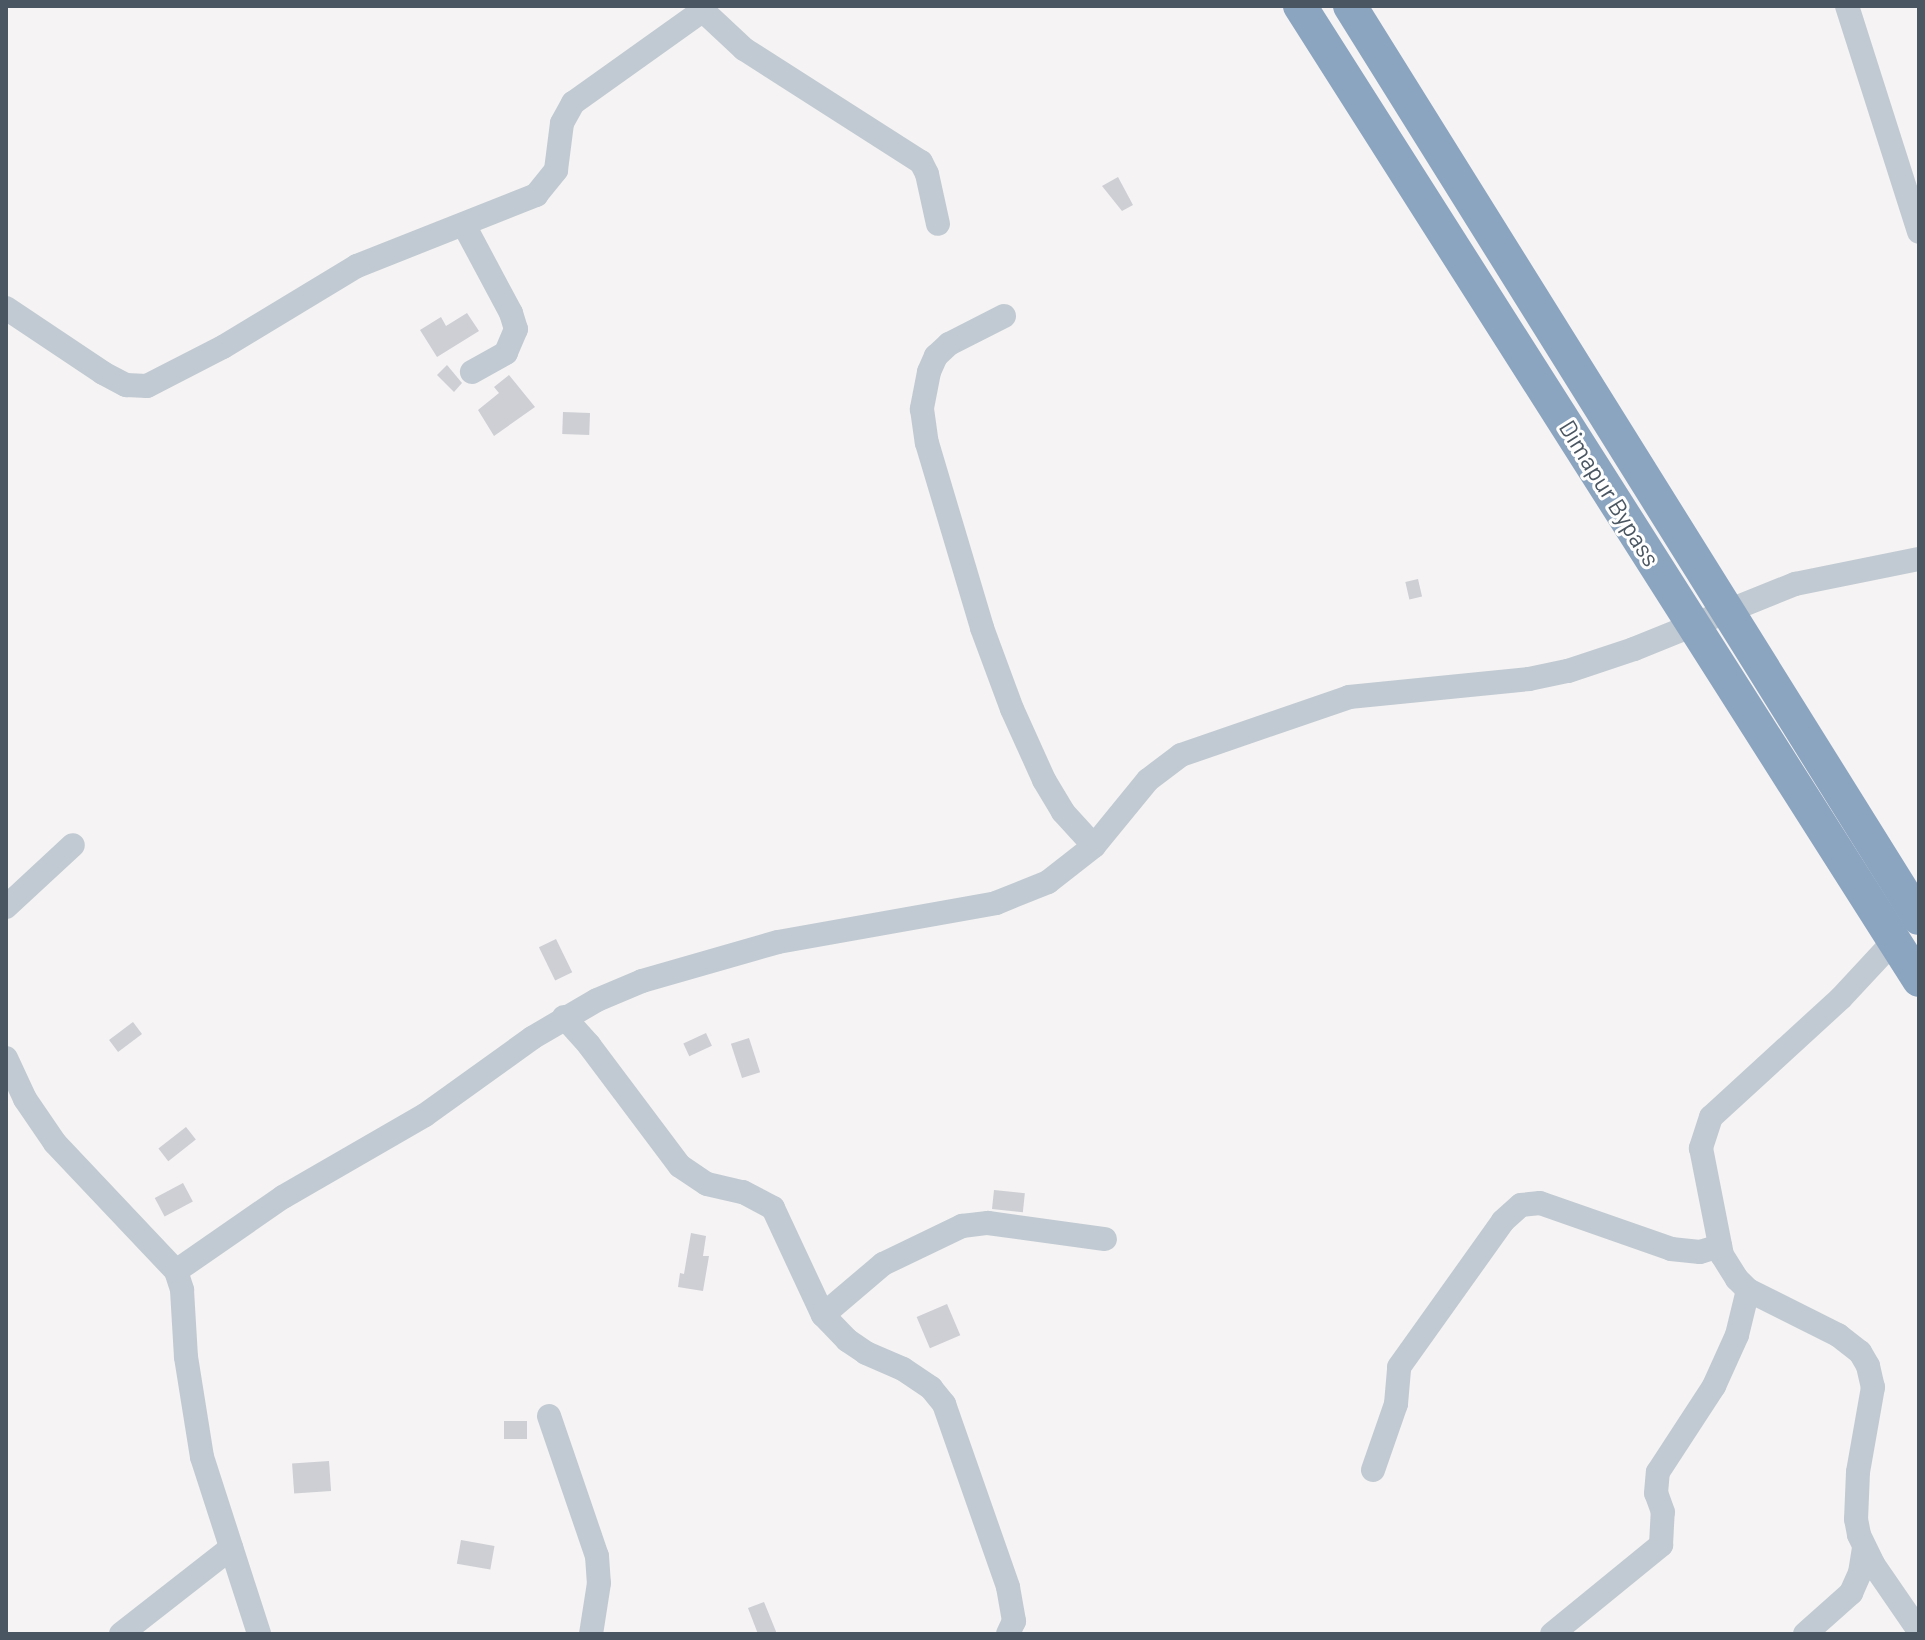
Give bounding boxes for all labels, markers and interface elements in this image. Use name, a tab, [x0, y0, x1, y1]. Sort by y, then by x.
street label: Dimapur Bypass	[1554, 415, 1666, 571]

